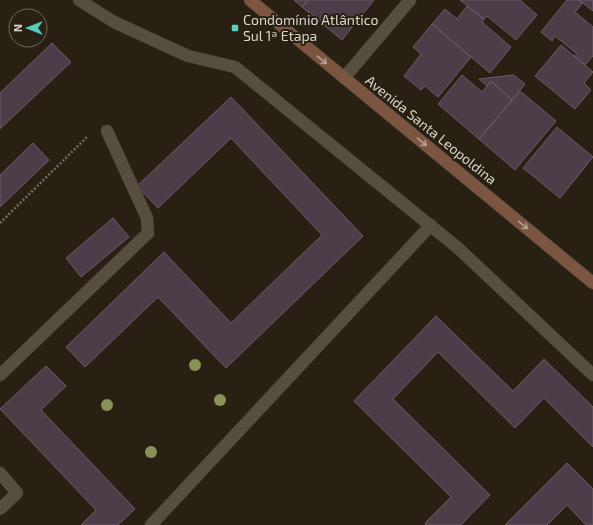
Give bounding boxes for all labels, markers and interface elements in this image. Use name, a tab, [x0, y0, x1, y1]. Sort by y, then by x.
north arrow	[8, 8, 48, 48]
place label: Condomínio Atlântico Sul 1ª Etapa	[243, 11, 379, 44]
marker: Condomínio Atlântico Sul 1ª Etapa	[230, 23, 240, 33]
text: N	[11, 24, 24, 32]
one-way arrow	[317, 55, 327, 64]
street label: Avenida Santa Leopoldina	[362, 71, 500, 188]
one-way arrow	[417, 138, 428, 147]
one-way arrow	[517, 220, 528, 229]

